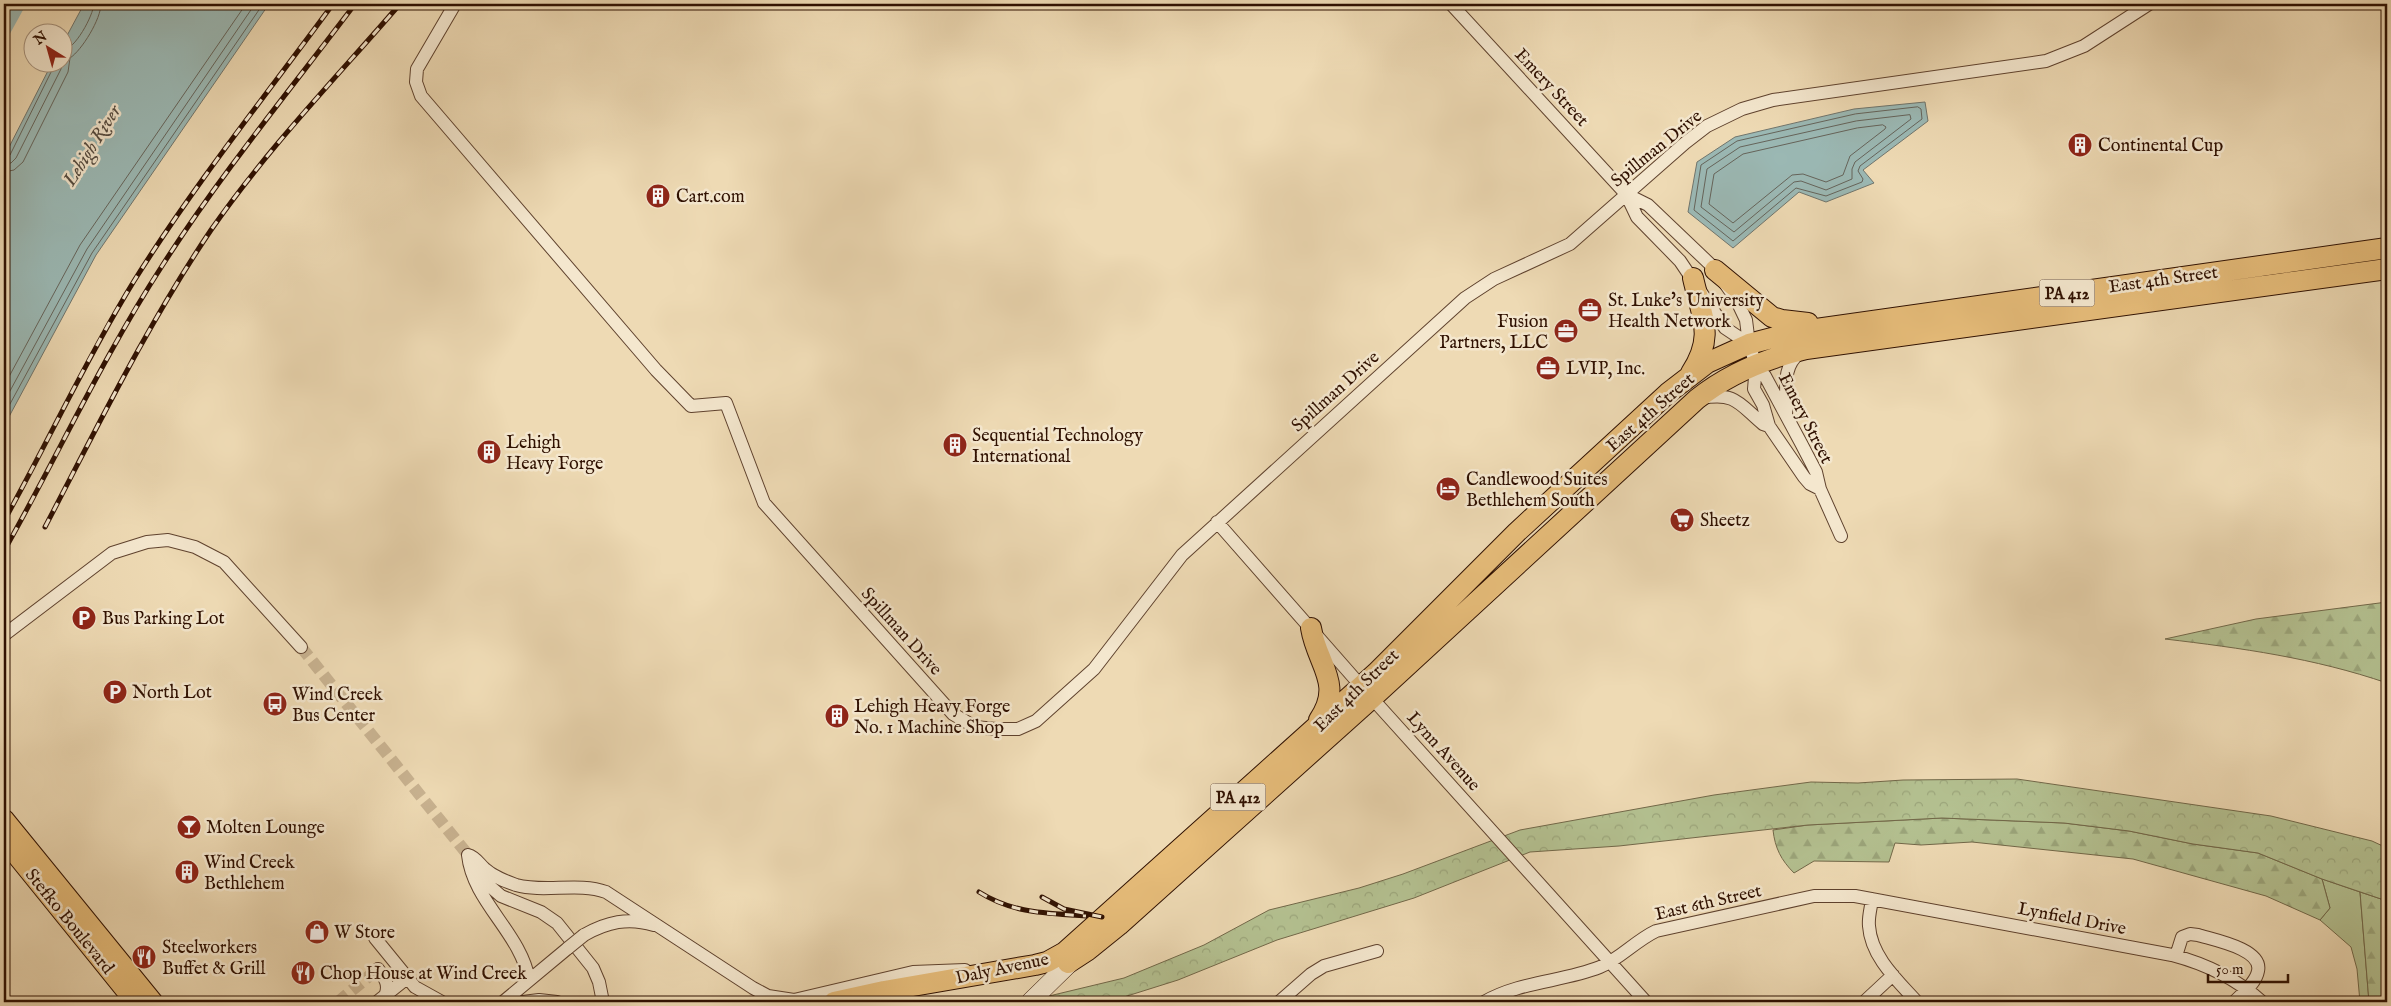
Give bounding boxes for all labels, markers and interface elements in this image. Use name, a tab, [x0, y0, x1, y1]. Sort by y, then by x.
north arrow	[22, 22, 72, 72]
text: N	[30, 28, 51, 50]
street label: Emery Street	[1509, 44, 1593, 132]
water label: Lehigh River	[58, 100, 128, 192]
street label: Spillman Drive	[1607, 105, 1707, 193]
building icon: Continental Cup	[2067, 132, 2093, 158]
place label: Continental Cup	[2098, 135, 2223, 158]
building icon: Cart.com	[645, 183, 671, 209]
place label: Cart.com	[676, 186, 745, 209]
street label: East 4th Street	[2107, 261, 2219, 300]
road number: PA 412	[2040, 280, 2094, 306]
place label: St. Luke's University Health Network	[1608, 290, 1764, 334]
office icon: St. Luke's University Health Network	[1577, 297, 1603, 323]
place label: Fusion Partners, LLC	[1439, 311, 1548, 355]
office icon: Fusion Partners, LLC	[1553, 318, 1579, 344]
street label: Spillman Drive	[1287, 347, 1385, 438]
office icon: LVIP, Inc.	[1535, 355, 1561, 381]
place label: LVIP, Inc.	[1566, 358, 1645, 381]
street label: East 4th Street	[1602, 368, 1700, 458]
street label: Emery Street	[1772, 369, 1837, 468]
place label: Sequential Technology International	[972, 425, 1143, 469]
place label: Lehigh Heavy Forge	[506, 432, 603, 476]
building icon: Sequential Technology International	[942, 432, 968, 458]
building icon: Lehigh Heavy Forge	[476, 439, 502, 465]
place label: Candlewood Suites Bethlehem South	[1466, 469, 1608, 513]
hotel icon: Candlewood Suites Bethlehem South	[1435, 476, 1461, 502]
supermarket icon: Sheetz	[1669, 507, 1695, 533]
place label: Sheetz	[1700, 510, 1750, 533]
street label: Spillman Drive	[855, 583, 946, 681]
parking icon: Bus Parking Lot	[71, 605, 97, 631]
place label: Bus Parking Lot	[102, 608, 225, 631]
street label: East 4th Street	[1310, 645, 1405, 738]
parking icon: North Lot	[102, 679, 128, 705]
place label: North Lot	[132, 682, 212, 705]
place label: Wind Creek Bus Center	[292, 684, 383, 728]
bus stop icon: Wind Creek Bus Center	[262, 691, 288, 717]
place label: Lehigh Heavy Forge No. 1 Machine Shop	[854, 696, 1010, 740]
building icon: Lehigh Heavy Forge No. 1 Machine Shop	[824, 703, 850, 729]
street label: Lynn Avenue	[1401, 707, 1485, 797]
road number: PA 412	[1210, 784, 1266, 810]
bar icon: Molten Lounge	[176, 814, 202, 840]
place label: Molten Lounge	[206, 817, 325, 840]
place label: Wind Creek Bethlehem	[204, 852, 295, 896]
building icon: Wind Creek Bethlehem	[174, 859, 200, 885]
street label: Stefko Boulevard	[19, 864, 119, 980]
street label: East 6th Street	[1653, 880, 1764, 927]
street label: Lynfield Drive	[2016, 898, 2128, 941]
shop icon: W Store	[304, 919, 330, 945]
place label: W Store	[334, 922, 395, 945]
place label: Steelworkers Buffet & Grill	[162, 937, 265, 981]
restaurant icon: Steelworkers Buffet & Grill	[131, 944, 157, 970]
street label: Daly Avenue	[954, 948, 1051, 991]
scale bar	[2208, 951, 2288, 983]
restaurant icon: Chop House at Wind Creek	[290, 960, 316, 986]
text: 50 m	[2216, 960, 2244, 979]
place label: Chop House at Wind Creek	[320, 963, 527, 986]

